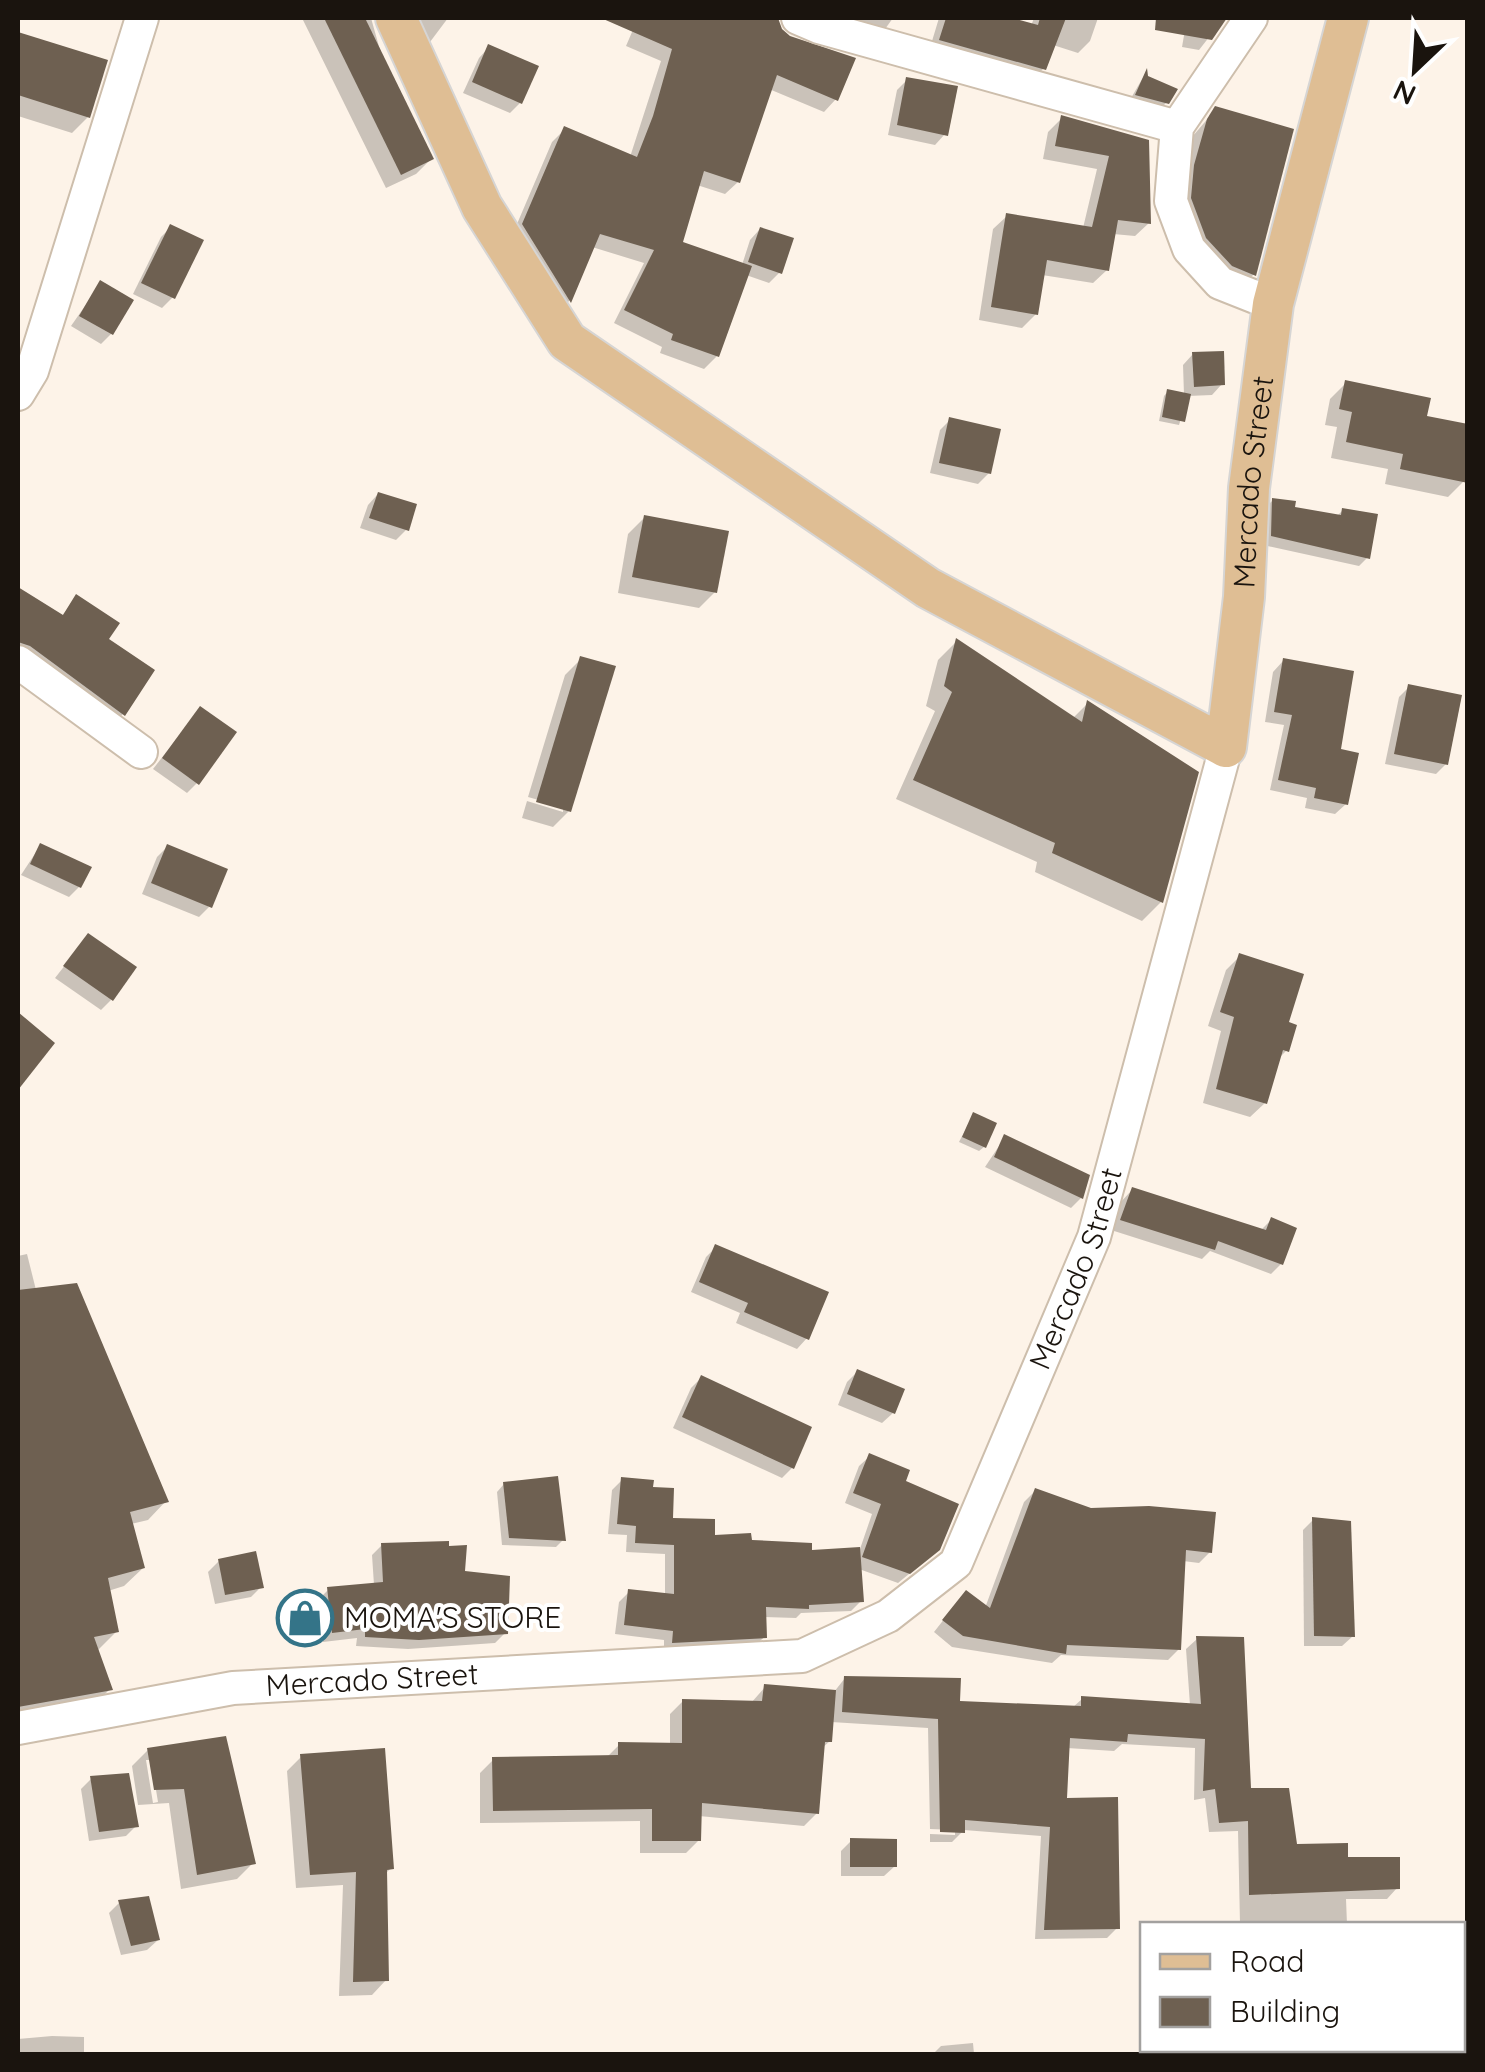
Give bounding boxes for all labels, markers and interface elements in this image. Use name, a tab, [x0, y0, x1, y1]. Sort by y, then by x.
north arrow	[1365, 20, 1465, 120]
text: N	[1387, 73, 1421, 113]
street label: Mercado Street	[1224, 374, 1281, 589]
street label: Mercado Street	[1020, 1163, 1130, 1375]
shop icon: MOMA'S STORE	[275, 1588, 335, 1648]
place label: MOMA'S STORE	[344, 1598, 561, 1636]
street label: Mercado Street	[265, 1654, 479, 1704]
legend	[1140, 1922, 1465, 2052]
text: Road	[1230, 1942, 1304, 1980]
text: Building	[1230, 1992, 1340, 2030]

